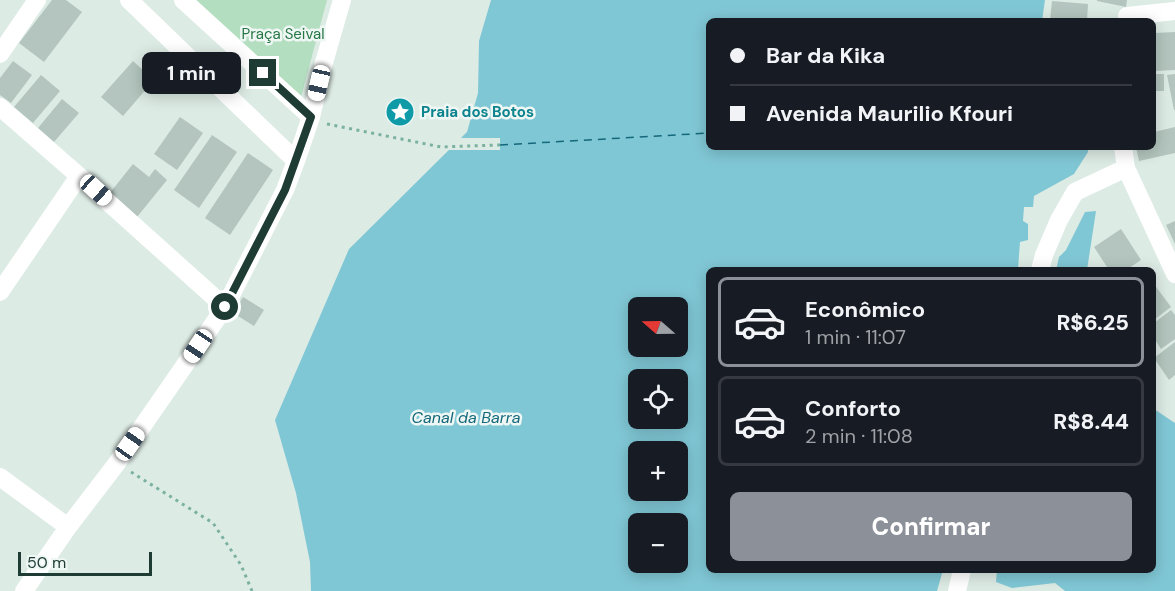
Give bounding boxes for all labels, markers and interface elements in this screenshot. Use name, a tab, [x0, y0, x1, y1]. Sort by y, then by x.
park label: Praça Seival	[242, 24, 325, 44]
text: Bar da Kika	[766, 41, 885, 70]
callout: 1 min	[143, 52, 242, 94]
route end	[249, 59, 276, 86]
text: 1 min	[167, 60, 216, 86]
car	[306, 63, 332, 103]
place icon: Praia dos Botos	[384, 96, 416, 128]
text: Avenida Maurilio Kfouri	[766, 99, 1013, 128]
place label: Praia dos Botos	[421, 102, 534, 122]
car	[77, 171, 115, 209]
route start	[211, 293, 238, 320]
icon: car	[733, 295, 787, 349]
text: Econômico	[805, 295, 925, 324]
north arrow	[628, 297, 688, 357]
map controls	[628, 297, 688, 573]
text: R$6.25	[1056, 308, 1129, 337]
text: 1 min · 11:07	[805, 324, 906, 350]
car	[180, 326, 216, 366]
button: locate	[628, 369, 688, 429]
icon: car	[733, 394, 787, 448]
text: Conforto	[805, 394, 901, 423]
water label: Canal da Barra	[412, 407, 521, 428]
text: R$8.44	[1053, 407, 1129, 436]
text: 2 min · 11:08	[805, 423, 913, 449]
car	[112, 424, 148, 464]
button: +	[628, 441, 688, 501]
button: Confirmar	[730, 492, 1132, 561]
button: −	[628, 513, 688, 573]
scale bar	[18, 549, 152, 576]
text: 50 m	[27, 552, 66, 573]

